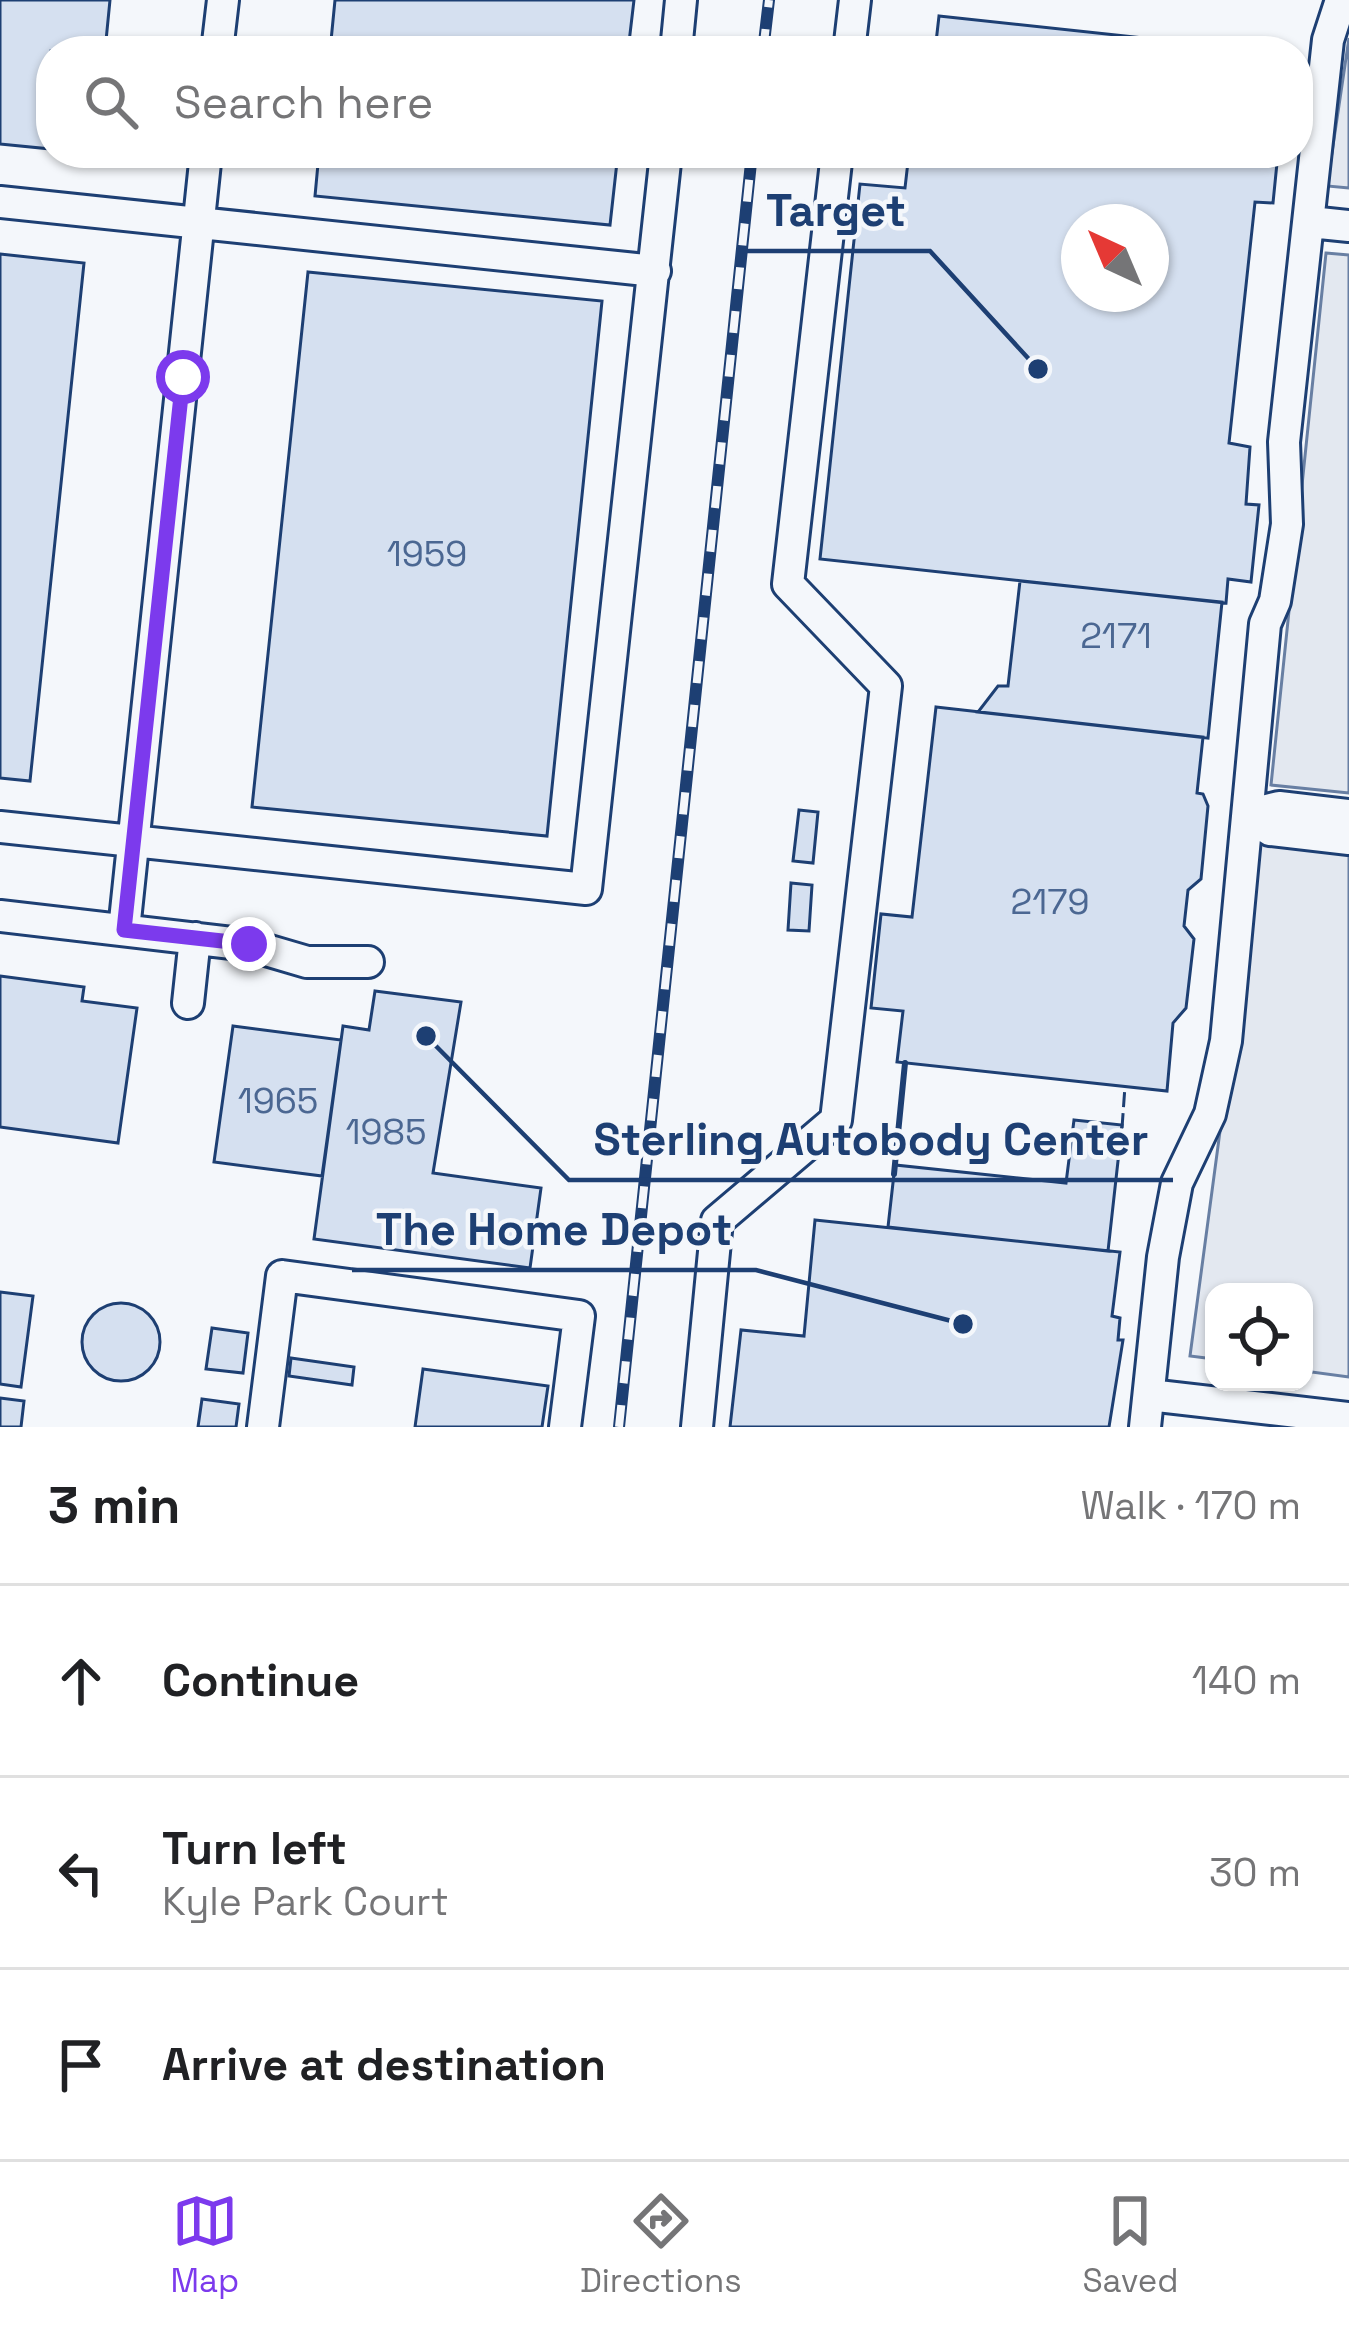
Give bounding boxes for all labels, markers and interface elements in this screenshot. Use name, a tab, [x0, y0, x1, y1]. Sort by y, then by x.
search box	[36, 36, 1313, 168]
icon: search	[78, 69, 144, 135]
text: Search here	[174, 74, 433, 131]
callout: Target	[742, 170, 930, 251]
text: Target	[766, 182, 906, 239]
north arrow	[1061, 204, 1169, 312]
route start	[156, 350, 210, 404]
house number: 1959	[387, 531, 467, 577]
house number: 2171	[1080, 613, 1152, 659]
house number: 2179	[1010, 879, 1090, 925]
route end	[222, 917, 276, 971]
house number: 1965	[238, 1078, 318, 1124]
callout: Sterling Autobody Center	[569, 1099, 1173, 1180]
house number: 1985	[345, 1109, 427, 1155]
text: Sterling Autobody Center	[593, 1111, 1149, 1168]
callout: The Home Depot	[352, 1189, 756, 1270]
text: The Home Depot	[376, 1201, 732, 1258]
map controls	[1205, 1283, 1313, 1391]
button: locate	[1205, 1283, 1313, 1391]
text: 3 min	[48, 1473, 181, 1538]
text: Walk · 170 m	[1080, 1481, 1301, 1530]
icon: ahead	[48, 1648, 114, 1714]
text: Continue	[162, 1652, 359, 1709]
text: 140 m	[1192, 1656, 1301, 1705]
text: Turn left	[162, 1820, 347, 1877]
icon: left	[48, 1840, 114, 1906]
text: 30 m	[1209, 1848, 1301, 1897]
text: Kyle Park Court	[162, 1877, 449, 1926]
icon: arrive	[48, 2032, 114, 2098]
text: Arrive at destination	[162, 2036, 606, 2093]
tab: Map	[170, 2188, 239, 2302]
tab: Directions	[580, 2188, 742, 2302]
tab: Saved	[1082, 2188, 1179, 2302]

